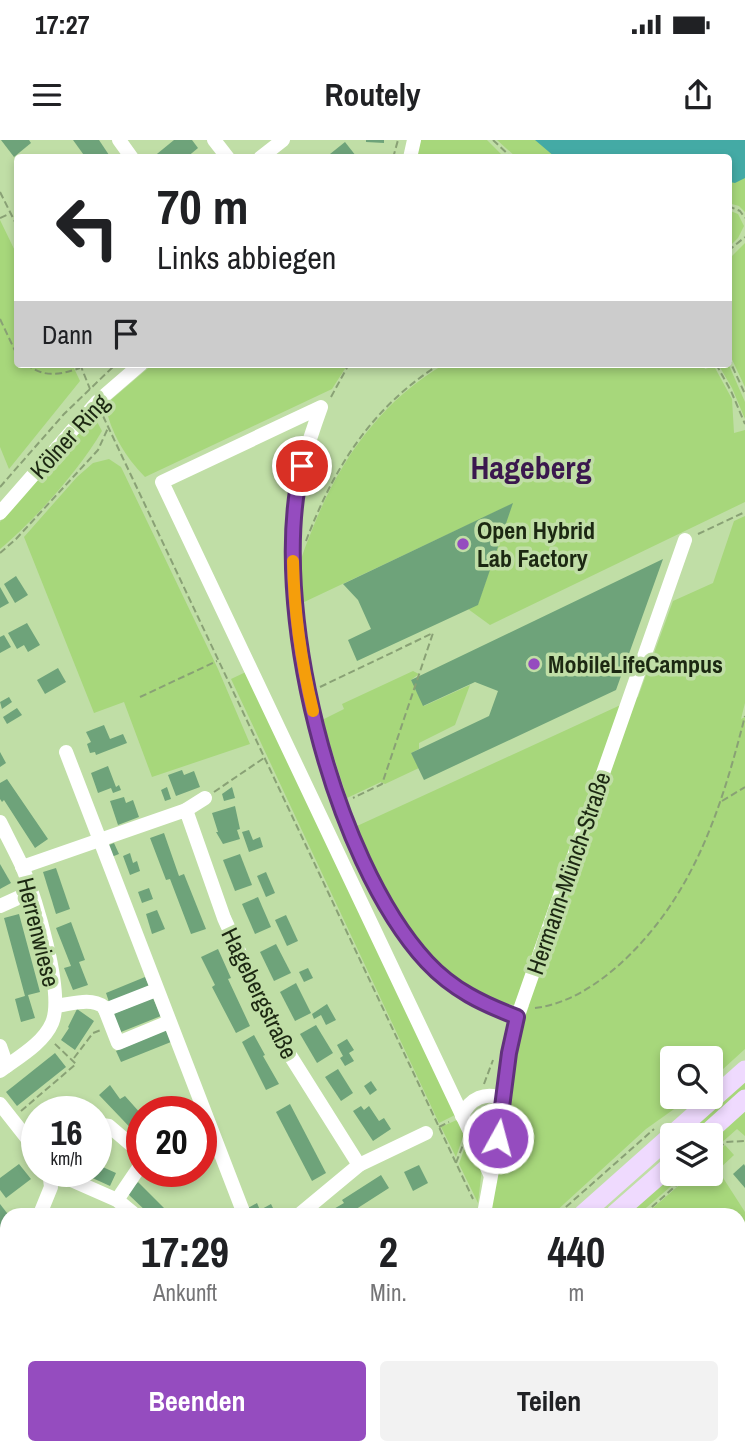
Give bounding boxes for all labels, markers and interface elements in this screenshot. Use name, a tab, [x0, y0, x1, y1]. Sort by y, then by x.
text: 17:27	[35, 7, 90, 42]
text: Routely	[324, 73, 421, 116]
icon: menu	[28, 76, 66, 114]
icon: share	[679, 76, 717, 114]
text: 70 m	[157, 173, 249, 239]
icon: left	[42, 182, 133, 273]
text: Links abbiegen	[157, 236, 336, 279]
icon: arrive	[107, 315, 145, 353]
text: Dann	[42, 317, 93, 352]
street label: Kölner Ring	[22, 387, 116, 485]
pin	[272, 436, 332, 496]
district label: Hageberg	[470, 446, 592, 489]
icon: arrive	[283, 447, 321, 485]
place label: Open Hybrid Lab Factory	[477, 514, 595, 574]
marker: Open Hybrid Lab Factory	[455, 536, 471, 552]
place label: MobileLifeCampus	[548, 648, 723, 680]
marker: MobileLifeCampus	[526, 656, 542, 672]
street label: Hermann-Münch-Straße	[518, 767, 618, 979]
street label: Herrenwiese	[10, 874, 68, 990]
street label: Hagebergstraße	[214, 922, 306, 1064]
map controls	[660, 1046, 723, 1186]
button: search	[660, 1046, 723, 1109]
speed limit sign: 20	[126, 1096, 217, 1187]
position arrow	[461, 1101, 535, 1175]
text: 16	[51, 1109, 82, 1156]
button: layers	[660, 1123, 723, 1186]
text: km/h	[51, 1146, 83, 1171]
text: 17:29	[141, 1224, 229, 1280]
text: 2	[379, 1224, 398, 1280]
text: 440	[548, 1224, 605, 1280]
text: Ankunft	[153, 1277, 217, 1308]
text: Min.	[370, 1277, 407, 1308]
text: m	[568, 1277, 584, 1308]
button: Beenden	[28, 1361, 366, 1441]
button: Teilen	[380, 1361, 718, 1441]

